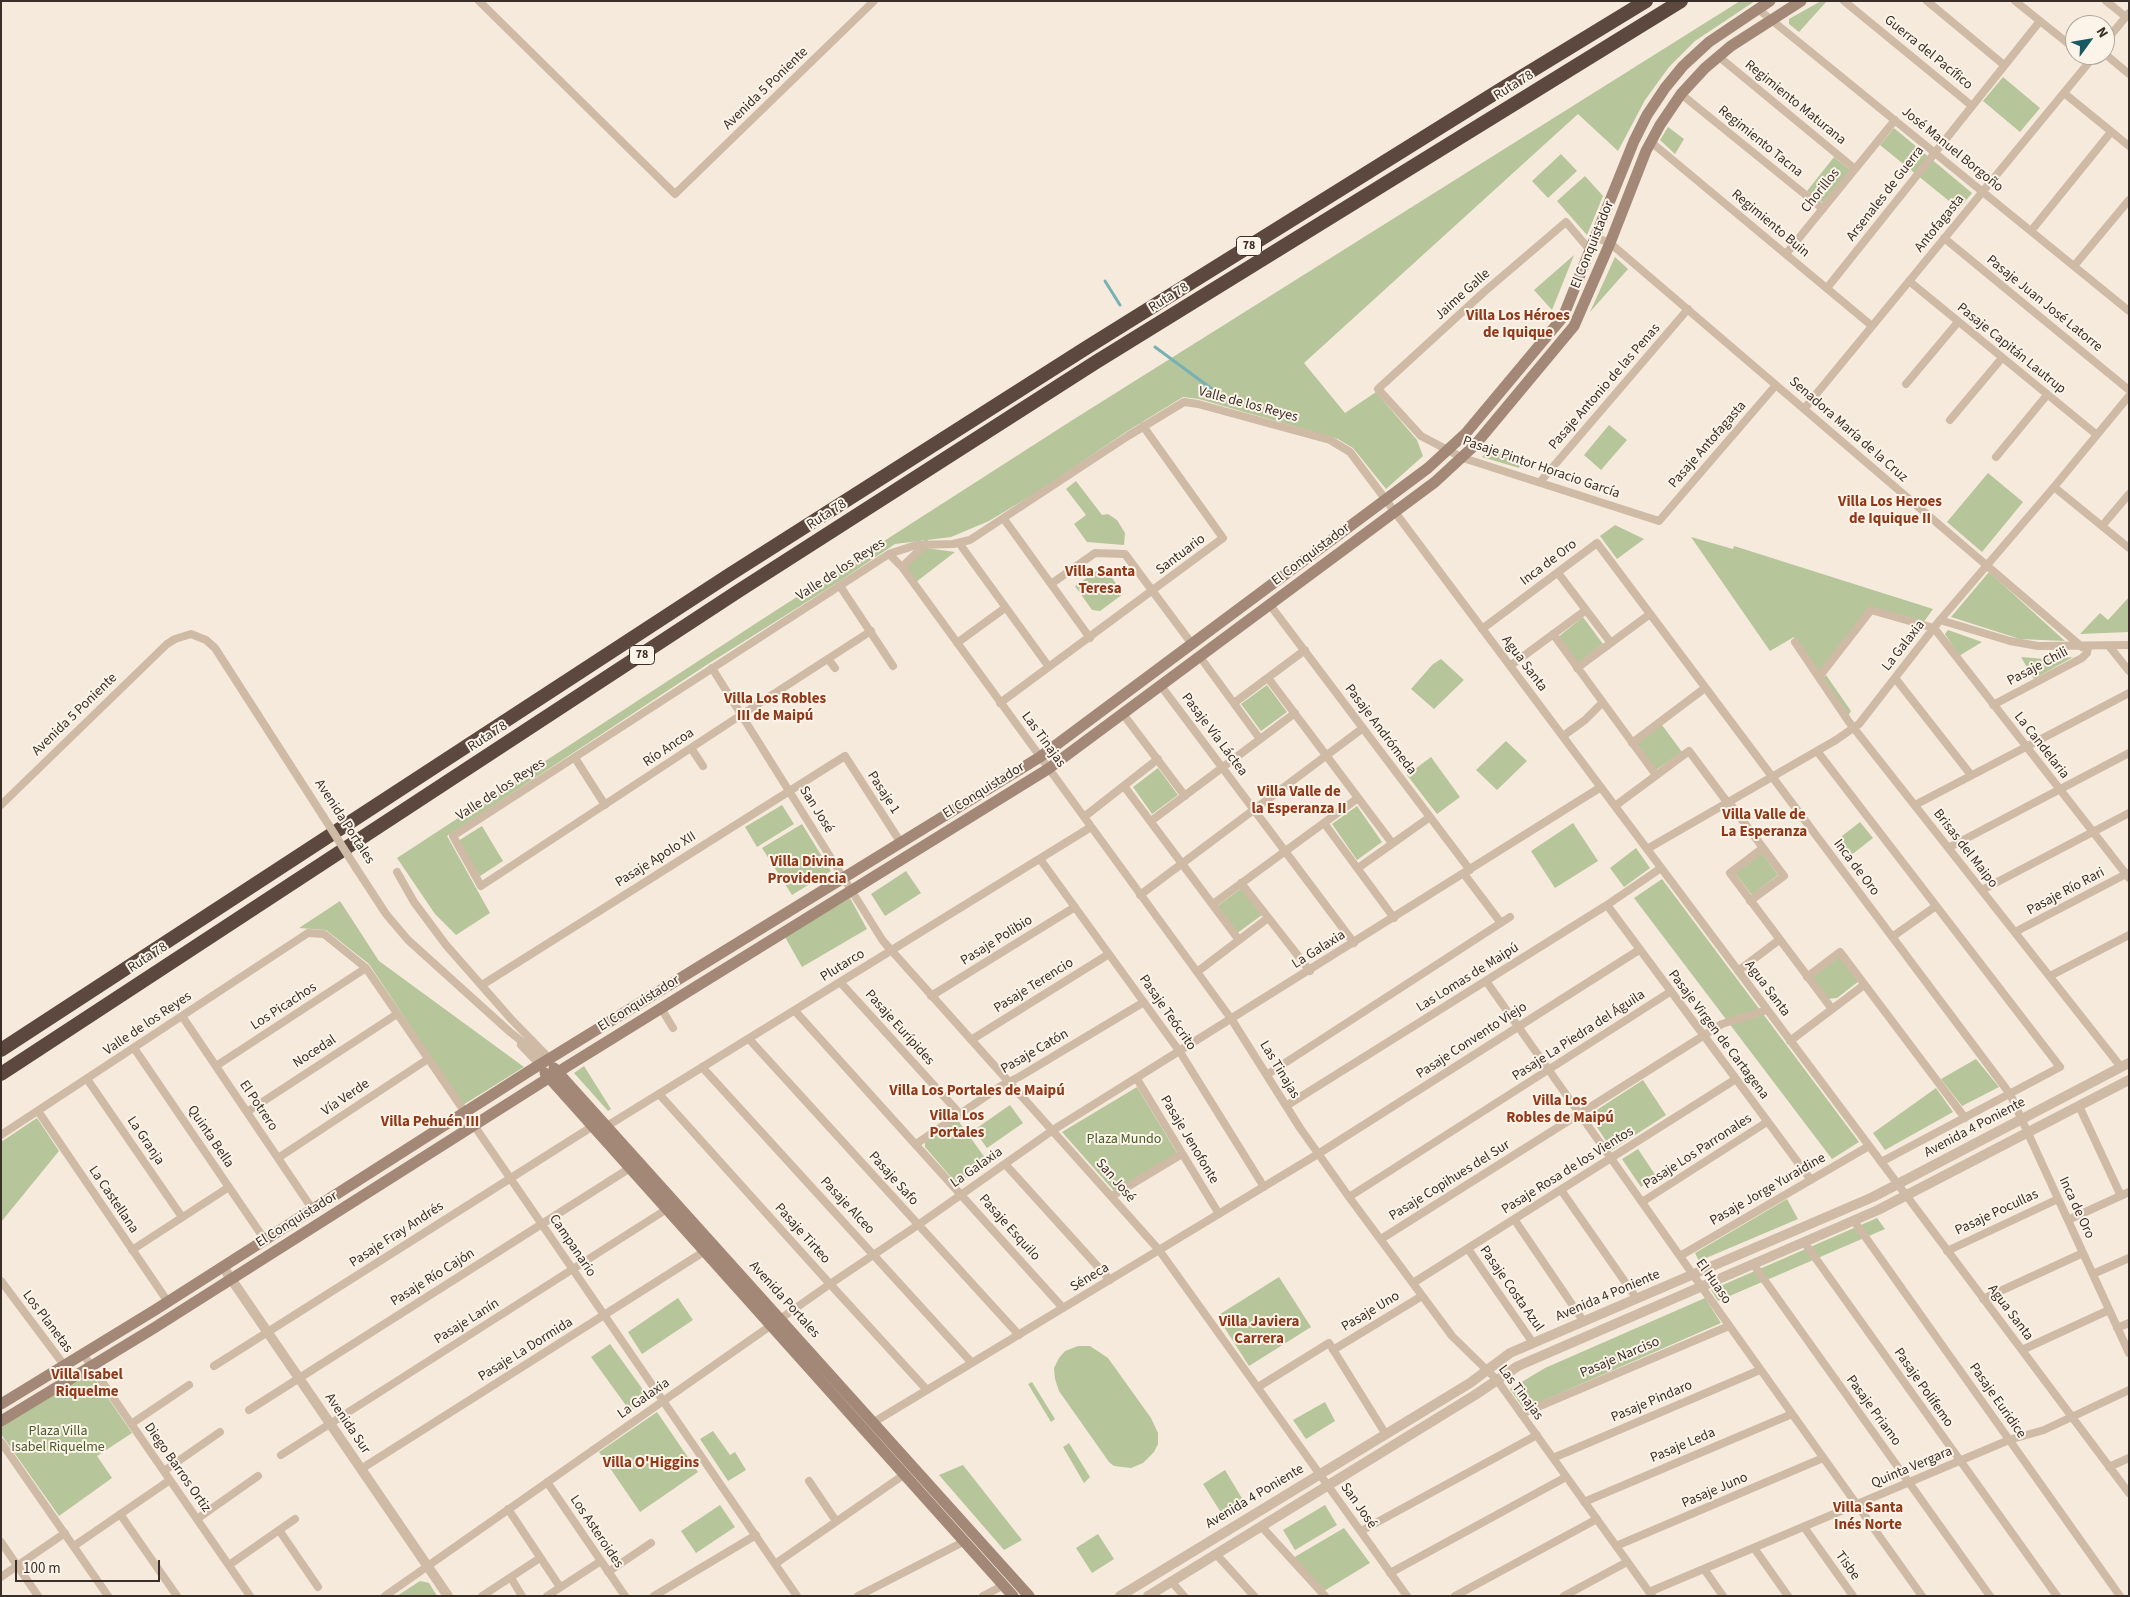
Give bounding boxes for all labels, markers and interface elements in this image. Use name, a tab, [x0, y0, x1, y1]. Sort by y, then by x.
street label: Guerra del Pacífico	[1880, 12, 1976, 94]
north arrow	[2065, 15, 2115, 65]
text: N	[2091, 23, 2113, 42]
street label: Avenida 5 Poniente	[720, 44, 812, 134]
street label: Regimiento Maturana	[1741, 57, 1849, 149]
street label: Ruta 78	[1491, 67, 1537, 105]
street label: Regimiento Tacna	[1714, 103, 1806, 181]
street label: José Manuel Borgoño	[1898, 104, 2006, 196]
street label: Arsenales de Guerra	[1844, 143, 1928, 245]
street label: Chorillos	[1798, 165, 1844, 217]
street label: Regimiento Buin	[1728, 186, 1812, 262]
street label: Antofagasta	[1912, 192, 1968, 256]
street label: El Conquistador	[1568, 199, 1618, 291]
road number: 78	[1236, 237, 1262, 256]
street label: Pasaje Juan José Latorre	[1983, 252, 2105, 356]
street label: Jaime Galle	[1432, 266, 1494, 324]
street label: Ruta 78	[1146, 279, 1192, 317]
street label: Pasaje Capitán Lautrup	[1953, 300, 2069, 398]
district label: Villa Los Héroes de Iquique	[1466, 308, 1570, 343]
street label: Pasaje Antonio de las Penas	[1546, 321, 1664, 453]
street label: Senadora María de la Cruz	[1785, 374, 1911, 486]
street label: Valle de los Reyes	[1196, 384, 1300, 426]
street label: Pasaje Antofagasta	[1666, 398, 1750, 492]
street label: Pasaje Pintor Horacio García	[1460, 433, 1622, 503]
district label: Villa Los Heroes de Iquique II	[1838, 494, 1942, 529]
street label: Ruta 78	[804, 496, 850, 534]
street label: El Conquistador	[1269, 520, 1353, 590]
street label: Santuario	[1153, 531, 1209, 579]
street label: Valle de los Reyes	[794, 535, 888, 605]
street label: Inca de Oro	[1517, 536, 1581, 590]
district label: Villa Santa Teresa	[1065, 564, 1135, 599]
street label: La Galaxia	[1879, 617, 1929, 675]
street label: Agua Santa	[1497, 633, 1551, 695]
street label: Pasaje Chili	[2005, 644, 2071, 690]
road number: 78	[630, 646, 654, 664]
street label: Avenida 5 Poniente	[29, 670, 121, 760]
street label: Pasaje Andrómeda	[1340, 681, 1420, 779]
street label: Pasaje Vía Láctea	[1177, 690, 1251, 780]
district label: Villa Los Robles III de Maipú	[724, 691, 826, 726]
street label: Las Tinajas	[1017, 709, 1069, 771]
street label: La Candelaria	[2010, 709, 2072, 783]
street label: Ruta 78	[465, 718, 511, 756]
street label: Río Ancoa	[640, 725, 698, 771]
street label: Valle de los Reyes	[454, 755, 548, 825]
street label: El Conquistador	[940, 759, 1028, 823]
street label: Pasaje 1	[863, 769, 903, 817]
street label: Avenida Portales	[310, 777, 378, 867]
street label: San José	[795, 783, 837, 837]
district label: Villa Valle de la Esperanza II	[1251, 784, 1347, 819]
street label: Brisas del Maipo	[1929, 806, 2001, 892]
district label: Villa Valle de La Esperanza	[1721, 807, 1807, 842]
street label: Pasaje Apolo XII	[613, 829, 699, 891]
street label: Inca de Oro	[1829, 836, 1883, 900]
district label: Villa Divina Providencia	[768, 854, 846, 889]
street label: Pasaje Río Rari	[2024, 864, 2108, 920]
street label: Pasaje Polibio	[958, 912, 1036, 970]
street label: La Galaxia	[1289, 927, 1349, 973]
street label: Ruta 78	[125, 939, 171, 977]
street label: Las Lomas de Maipú	[1414, 940, 1522, 1016]
street label: Plutarco	[818, 946, 868, 986]
street label: Pasaje Terencio	[991, 955, 1077, 1017]
street label: Agua Santa	[1740, 958, 1794, 1020]
street label: Pasaje Virgen de Cartagena	[1664, 967, 1772, 1103]
street label: El Conquistador	[595, 972, 683, 1036]
street label: Pasaje Teócrito	[1135, 972, 1199, 1054]
street label: Los Picachos	[248, 980, 320, 1034]
street label: Pasaje Eurípides	[861, 987, 937, 1069]
street label: Pasaje La Piedra del Águila	[1509, 987, 1649, 1085]
street label: Valle de los Reyes	[101, 988, 195, 1060]
street label: Pasaje Convento Viejo	[1414, 999, 1530, 1083]
street label: Pasaje Catón	[998, 1026, 1072, 1078]
street label: Nocedal	[290, 1032, 340, 1072]
street label: Las Tinajas	[1255, 1038, 1303, 1102]
street label: Vía Verde	[319, 1076, 373, 1120]
street label: El Potrero	[235, 1078, 281, 1134]
district label: Villa Los Portales de Maipú	[889, 1083, 1065, 1101]
street label: Pasaje Jenofonte	[1156, 1093, 1222, 1187]
district label: Villa Los Robles de Maipú	[1506, 1093, 1614, 1128]
street label: Avenida 4 Poniente	[1922, 1094, 2028, 1162]
street label: Quinta Bella	[183, 1103, 237, 1171]
district label: Villa Los Portales	[930, 1108, 984, 1143]
street label: Pasaje Los Parronales	[1641, 1111, 1755, 1193]
street label: La Granja	[123, 1113, 167, 1169]
district label: Villa Pehuén III	[381, 1114, 479, 1132]
street label: Pasaje Rosa de los Vientos	[1499, 1124, 1637, 1218]
park label: Plaza Mundo	[1087, 1132, 1161, 1148]
street label: Pasaje Copihues del Sur	[1387, 1137, 1513, 1225]
street label: La Galaxia	[948, 1144, 1006, 1192]
street label: Pasaje Safo	[864, 1149, 922, 1209]
street label: Pasaje Jorge Yuraidine	[1707, 1150, 1829, 1230]
street label: San José	[1092, 1156, 1138, 1206]
street label: La Castellana	[84, 1163, 142, 1237]
street label: Pasaje Alceo	[816, 1174, 878, 1238]
street label: Inca de Oro	[2054, 1174, 2098, 1242]
street label: Pasaje Pocullas	[1953, 1186, 2041, 1240]
street label: El Conquistador	[253, 1188, 341, 1252]
street label: Pasaje Esquilo	[975, 1191, 1043, 1265]
street label: Pasaje Fray Andrés	[347, 1198, 447, 1272]
street label: Pasaje Tirteo	[771, 1200, 833, 1268]
street label: Campanario	[545, 1212, 599, 1280]
street label: Pasaje Costa Azul	[1475, 1243, 1547, 1335]
street label: Pasaje Río Cajón	[388, 1245, 478, 1311]
street label: El Huaso	[1691, 1256, 1735, 1308]
street label: Avenida Portales	[745, 1258, 823, 1342]
street label: Séneca	[1068, 1260, 1112, 1296]
street label: Avenida 4 Poniente	[1553, 1266, 1663, 1326]
street label: Agua Santa	[1983, 1282, 2037, 1344]
street label: Los Planetas	[18, 1288, 76, 1356]
street label: Pasaje Uno	[1339, 1288, 1403, 1336]
street label: Pasaje Lanín	[432, 1296, 502, 1348]
street label: Pasaje La Dormida	[476, 1314, 576, 1386]
district label: Villa Javiera Carrera	[1219, 1314, 1299, 1349]
street label: Pasaje Narciso	[1578, 1334, 1662, 1382]
street label: Pasaje Polifemo	[1890, 1345, 1956, 1431]
street label: Pasaje Euridice	[1965, 1360, 2029, 1442]
street label: Las Tinajas	[1494, 1362, 1546, 1424]
district label: Villa Isabel Riquelme	[51, 1367, 123, 1402]
street label: Pasaje Priamo	[1842, 1372, 1904, 1450]
street label: La Galaxia	[615, 1375, 673, 1423]
street label: Pasaje Pindaro	[1609, 1377, 1695, 1427]
street label: Avenida Sur	[321, 1390, 373, 1458]
street label: Diego Barros Ortiz	[140, 1420, 214, 1516]
park label: Plaza Villa Isabel Riquelme	[11, 1424, 105, 1456]
street label: Pasaje Leda	[1648, 1425, 1718, 1467]
street label: Quinta Vergara	[1869, 1443, 1955, 1493]
district label: Villa O'Higgins	[603, 1455, 699, 1473]
street label: Avenida 4 Poniente	[1203, 1461, 1307, 1533]
street label: Pasaje Juno	[1679, 1470, 1751, 1512]
street label: San José	[1336, 1480, 1380, 1532]
street label: Los Asteroides	[565, 1492, 627, 1572]
district label: Villa Santa Inés Norte	[1833, 1500, 1903, 1535]
street label: Tisbe	[1831, 1548, 1863, 1584]
scale bar	[18, 1550, 162, 1582]
text: 100 m	[23, 1558, 61, 1579]

